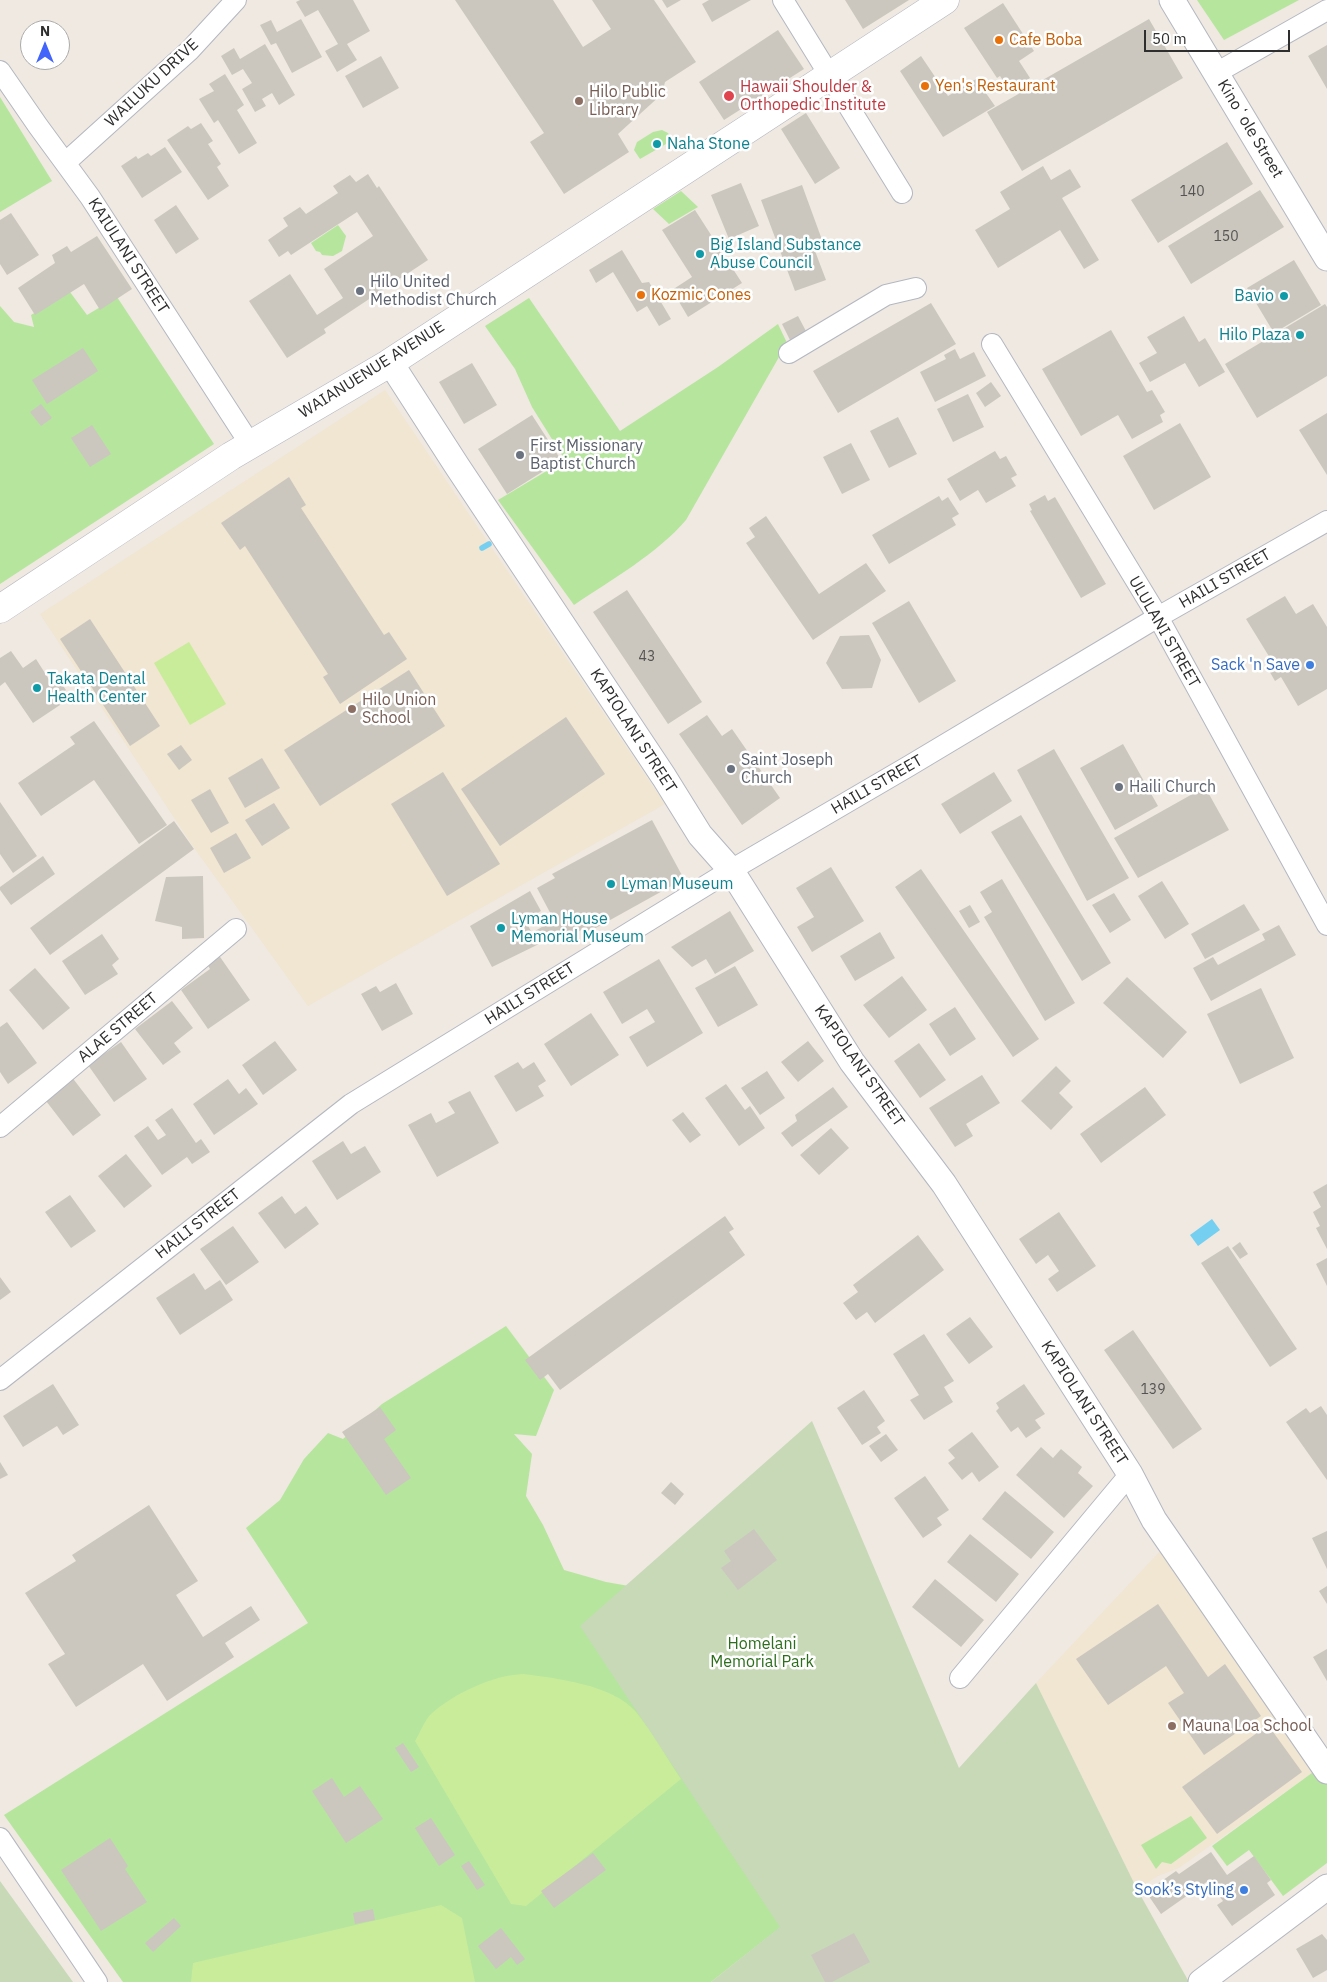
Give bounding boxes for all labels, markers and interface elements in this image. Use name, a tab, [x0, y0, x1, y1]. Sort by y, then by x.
north arrow	[20, 20, 70, 70]
scale bar	[1147, 20, 1293, 52]
text: N	[40, 22, 50, 40]
text: 50 m	[1152, 29, 1187, 48]
place label: Cafe Boba	[1009, 30, 1082, 50]
marker: Cafe Boba	[993, 34, 1005, 46]
street label: WAILUKU DRIVE	[101, 35, 203, 131]
place label: Yen's Restaurant	[935, 76, 1056, 96]
street label: Kinoʻole Street	[1213, 76, 1287, 182]
place label: Hawaii Shoulder & Orthopedic Institute	[740, 77, 886, 115]
marker: Yen's Restaurant	[919, 80, 931, 92]
place label: Hilo Public Library	[589, 82, 666, 120]
marker: Hawaii Shoulder & Orthopedic Institute	[722, 89, 736, 103]
marker: Hilo Public Library	[573, 95, 585, 107]
place label: Naha Stone	[667, 134, 750, 154]
marker: Naha Stone	[651, 138, 663, 150]
house number: 140	[1179, 184, 1205, 200]
street label: KAIULANI STREET	[83, 195, 173, 317]
house number: 150	[1213, 229, 1239, 245]
place label: Big Island Substance Abuse Council	[710, 235, 861, 273]
marker: Big Island Substance Abuse Council	[694, 248, 706, 260]
place label: Hilo United Methodist Church	[370, 272, 497, 310]
marker: Hilo United Methodist Church	[354, 285, 366, 297]
place label: Kozmic Cones	[651, 285, 751, 305]
place label: Bavio	[1234, 286, 1274, 306]
marker: Kozmic Cones	[635, 289, 647, 301]
marker: Bavio	[1278, 290, 1290, 302]
street label: WAIANUENUE AVENUE	[296, 317, 448, 423]
place label: Hilo Plaza	[1219, 325, 1290, 345]
marker: Hilo Plaza	[1294, 329, 1306, 341]
place label: First Missionary Baptist Church	[530, 436, 643, 474]
marker: First Missionary Baptist Church	[514, 449, 526, 461]
street label: HAILI STREET	[1176, 545, 1274, 613]
street label: ULULANI STREET	[1124, 573, 1204, 691]
house number: 43	[639, 649, 655, 665]
place label: Sack 'n Save	[1211, 655, 1300, 675]
marker: Sack 'n Save	[1304, 659, 1316, 671]
street label: KAPIOLANI STREET	[586, 665, 680, 797]
place label: Takata Dental Health Center	[47, 669, 146, 707]
marker: Takata Dental Health Center	[31, 682, 43, 694]
place label: Hilo Union School	[362, 690, 436, 728]
marker: Hilo Union School	[346, 703, 358, 715]
place label: Saint Joseph Church	[741, 750, 833, 788]
street label: HAILI STREET	[828, 751, 926, 819]
marker: Saint Joseph Church	[725, 763, 737, 775]
place label: Haili Church	[1129, 777, 1216, 797]
marker: Haili Church	[1113, 781, 1125, 793]
place label: Lyman Museum	[621, 874, 733, 894]
marker: Lyman Museum	[605, 878, 617, 890]
place label: Lyman House Memorial Museum	[511, 909, 644, 947]
marker: Lyman House Memorial Museum	[495, 922, 507, 934]
street label: HAILI STREET	[481, 959, 579, 1029]
street label: ALAE STREET	[74, 989, 162, 1067]
street label: KAPIOLANI STREET	[810, 1001, 908, 1131]
street label: HAILI STREET	[152, 1185, 244, 1263]
street label: KAPIOLANI STREET	[1037, 1337, 1131, 1469]
house number: 139	[1140, 1382, 1166, 1398]
park label: Homelani Memorial Park	[710, 1634, 814, 1672]
place label: Mauna Loa School	[1182, 1716, 1312, 1736]
marker: Mauna Loa School	[1166, 1720, 1178, 1732]
place label: Sook’s Styling	[1134, 1880, 1234, 1900]
marker: Sook’s Styling	[1238, 1884, 1250, 1896]

